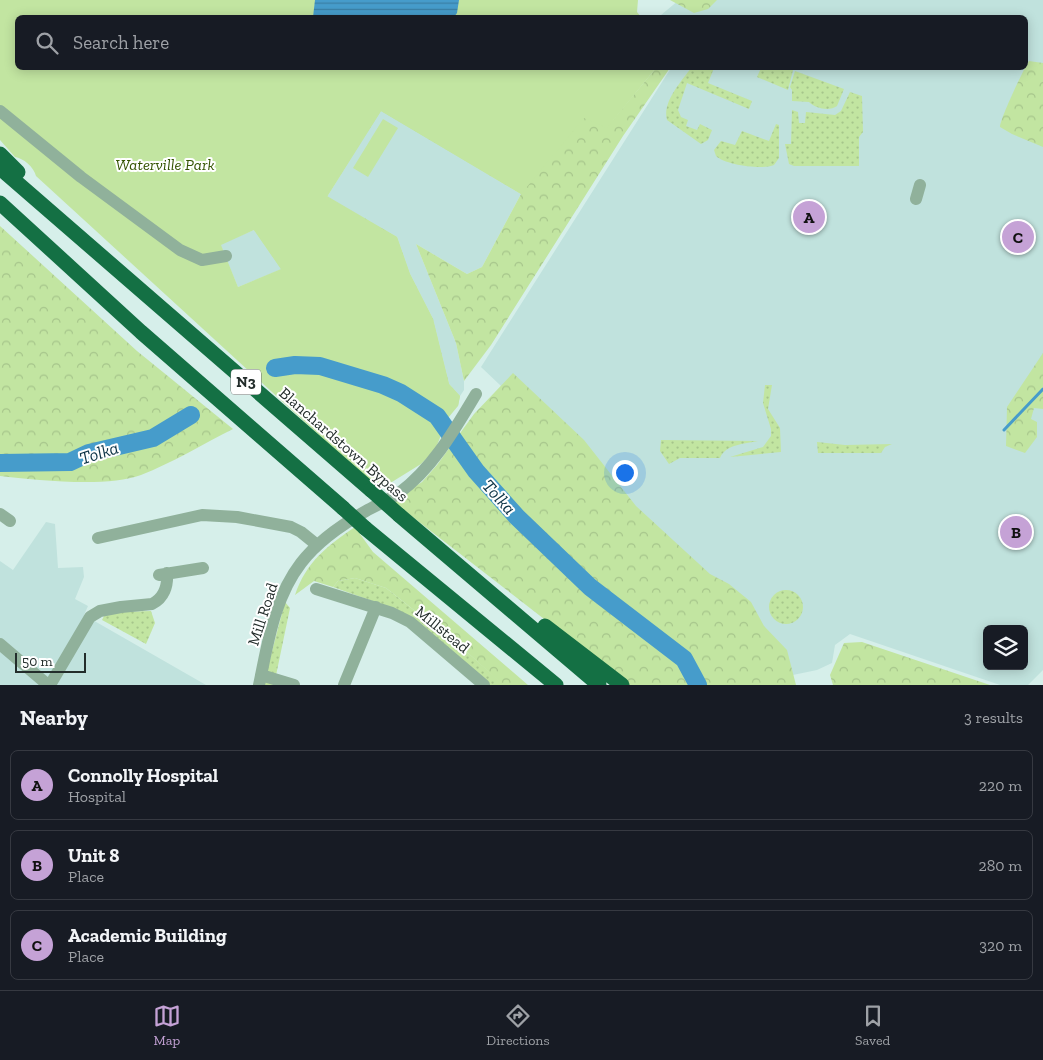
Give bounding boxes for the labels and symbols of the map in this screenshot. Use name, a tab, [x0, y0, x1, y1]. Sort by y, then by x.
park label: Waterville Park	[115, 155, 215, 174]
pin: A	[793, 198, 825, 236]
pin: C	[1002, 218, 1034, 256]
road number: N3	[231, 370, 261, 394]
street label: Blanchardstown Bypass	[275, 383, 412, 506]
water label: Tolka	[77, 436, 121, 470]
your location	[612, 460, 638, 486]
water label: Tolka	[478, 475, 520, 519]
pin: B	[1000, 513, 1032, 551]
street label: Mill Road	[243, 580, 282, 648]
street label: Millstead	[412, 602, 474, 657]
scale bar	[15, 650, 86, 673]

